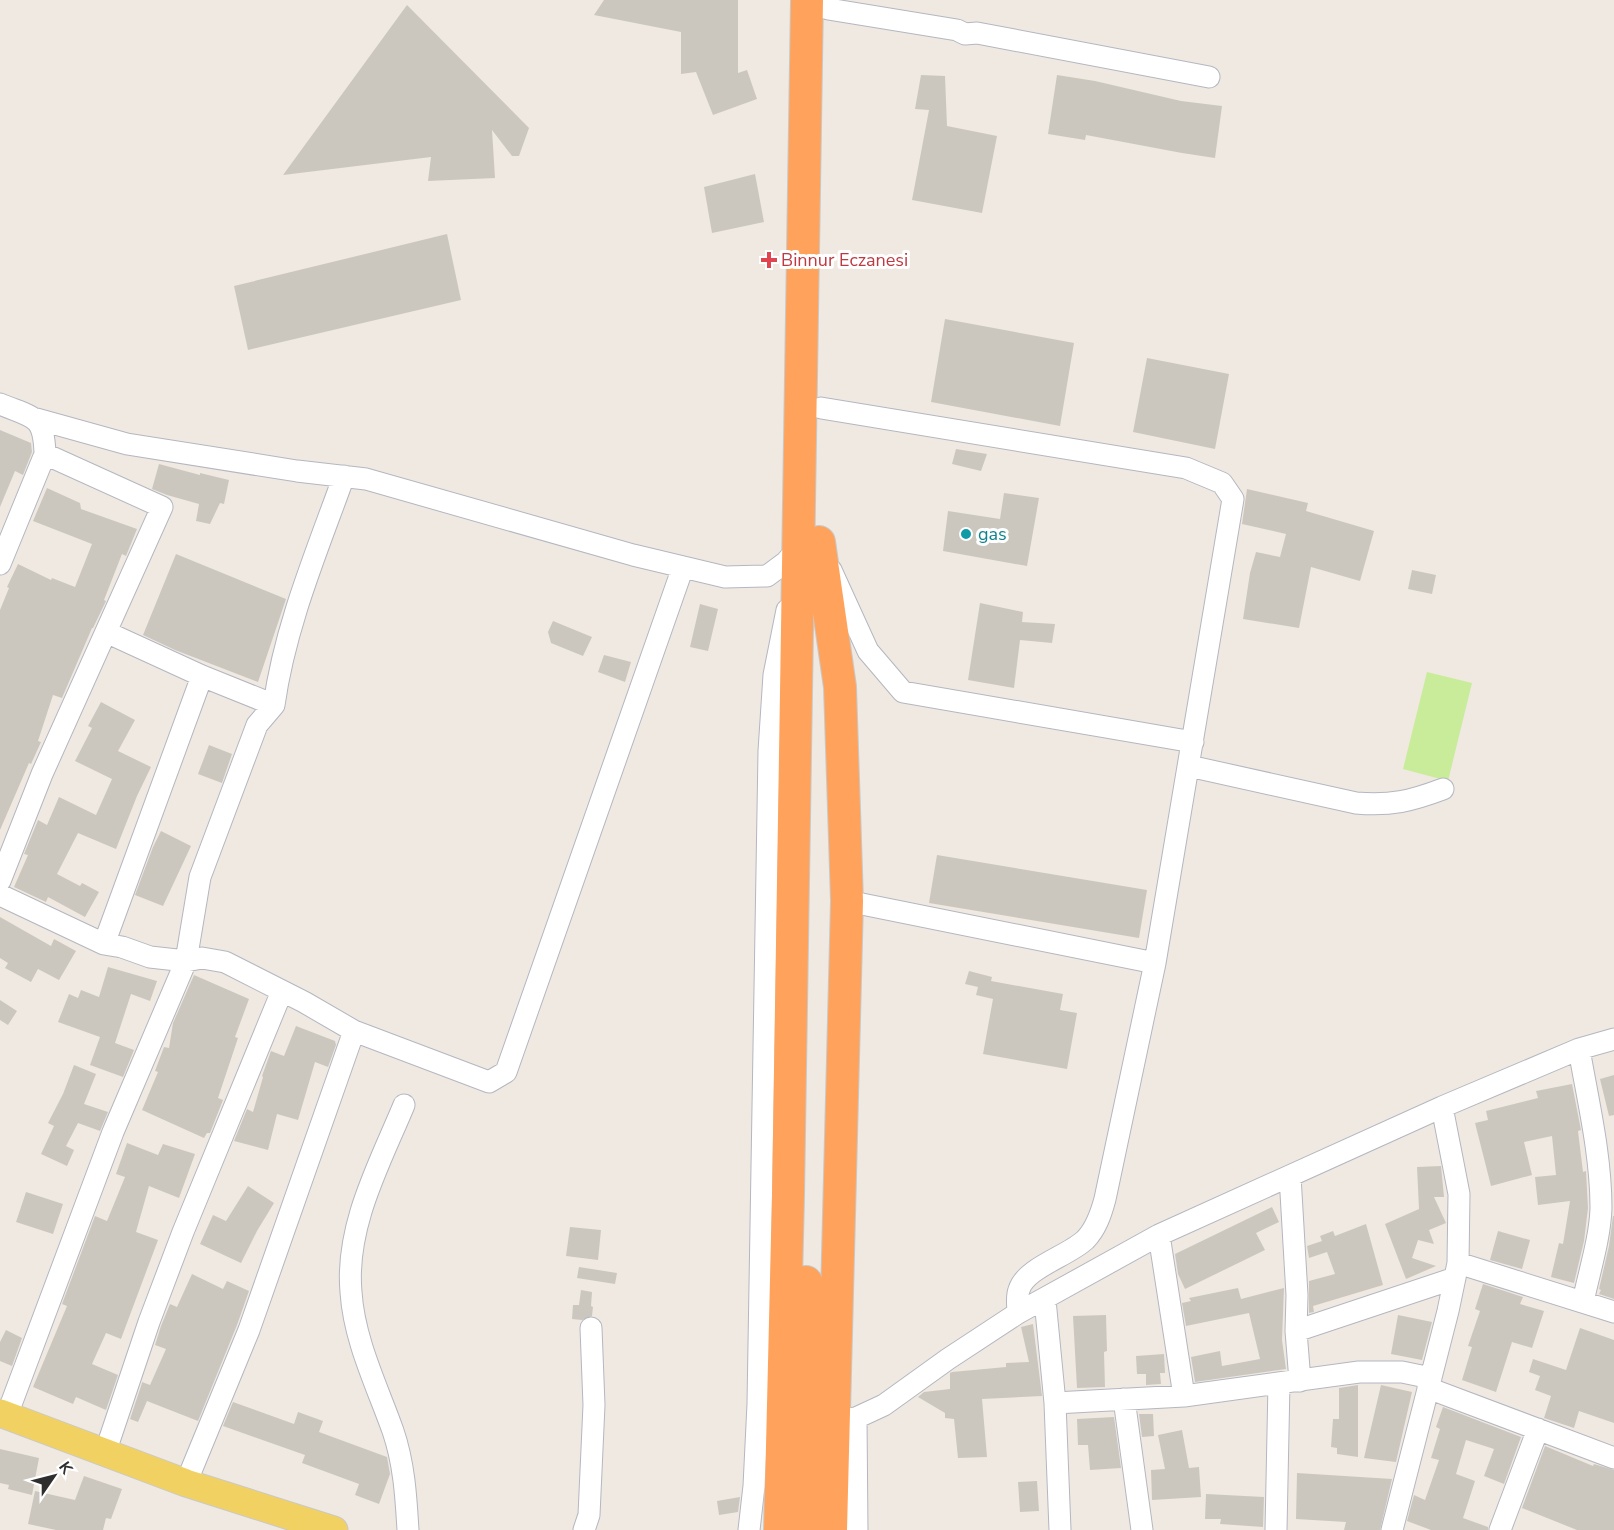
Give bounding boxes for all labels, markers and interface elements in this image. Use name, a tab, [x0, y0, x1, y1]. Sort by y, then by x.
place label: Binnur Eczanesi	[781, 248, 908, 272]
marker: Binnur Eczanesi	[762, 253, 776, 267]
place label: gas	[978, 522, 1007, 546]
marker: gas	[959, 527, 973, 541]
north arrow	[24, 1446, 84, 1506]
text: K	[53, 1457, 78, 1480]

